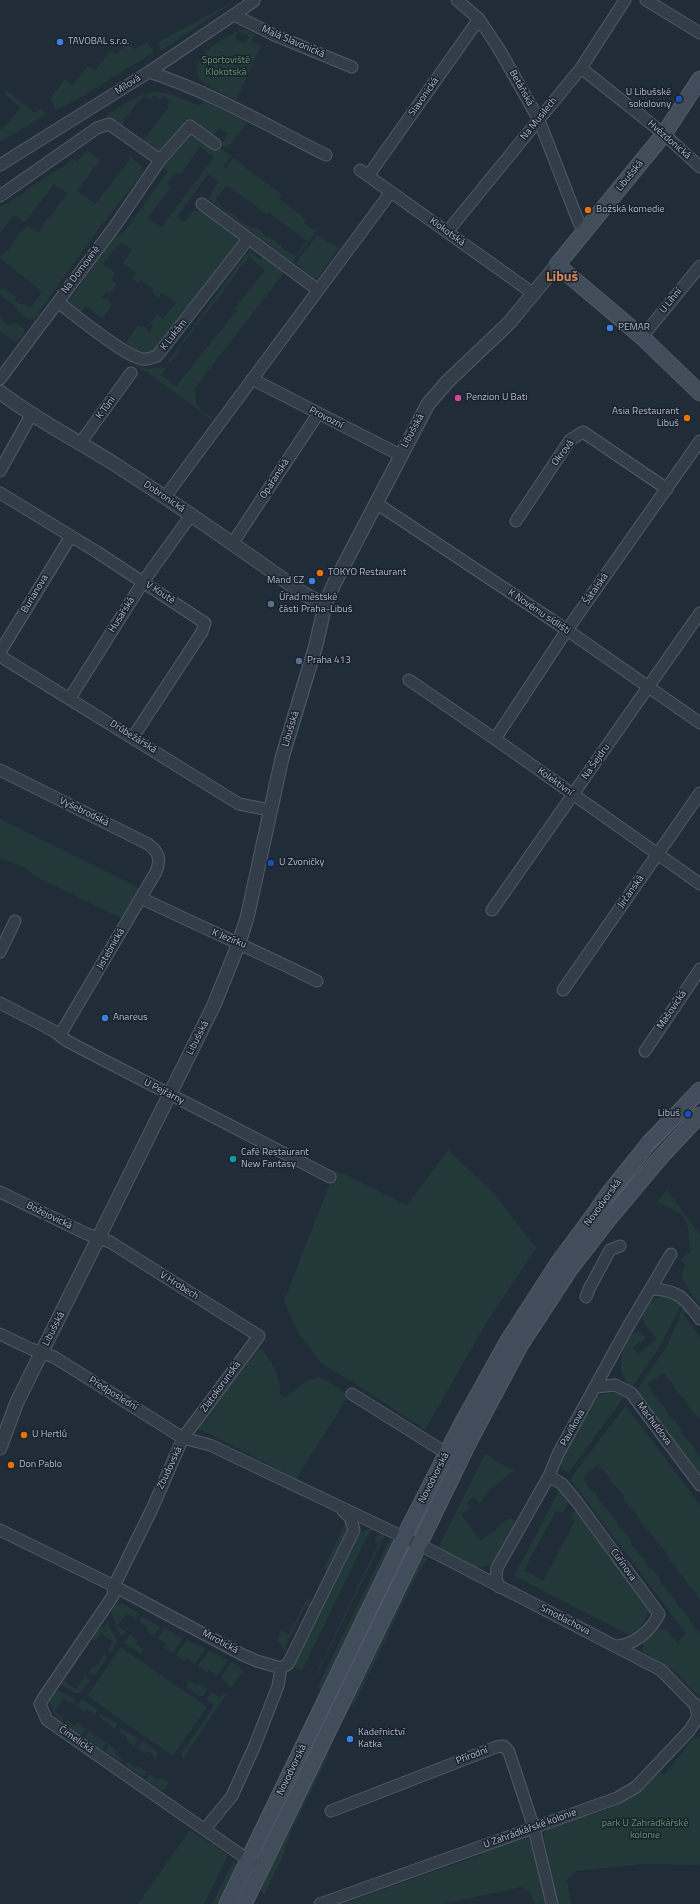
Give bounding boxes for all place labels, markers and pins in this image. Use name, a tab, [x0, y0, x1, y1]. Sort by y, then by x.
place label: TAVOBAL s.r.o.	[68, 36, 129, 48]
marker: TAVOBAL s.r.o.	[55, 37, 65, 47]
place label: U Libušské sokolovny	[626, 87, 671, 110]
marker: U Libušské sokolovny	[674, 94, 684, 104]
place label: Božská komedie	[596, 204, 664, 216]
marker: Božská komedie	[583, 205, 593, 215]
place label: PEMAR	[618, 322, 650, 334]
marker: PEMAR	[605, 323, 615, 333]
place label: Penzion U Bati	[466, 392, 527, 404]
marker: Penzion U Bati	[453, 393, 463, 403]
place label: Asia Restaurant Libuš	[612, 406, 679, 430]
marker: Asia Restaurant Libuš	[682, 413, 692, 423]
place label: TOKYO Restaurant	[328, 567, 406, 579]
marker: TOKYO Restaurant	[315, 568, 325, 578]
place label: Mand CZ	[267, 575, 304, 587]
marker: Mand CZ	[307, 576, 317, 586]
place label: Úřad městské části Praha-Libuš	[279, 592, 352, 616]
marker: Úřad městské části Praha-Libuš	[266, 599, 276, 609]
place label: Praha 413	[307, 655, 351, 667]
marker: Praha 413	[294, 656, 304, 666]
place label: U Zvoničky	[279, 857, 324, 869]
marker: U Zvoničky	[266, 858, 276, 868]
place label: Anareus	[113, 1012, 148, 1024]
marker: Anareus	[100, 1013, 110, 1023]
place label: Libuš	[658, 1108, 680, 1120]
marker: Libuš	[683, 1109, 693, 1119]
place label: Café Restaurant New Fantasy	[241, 1147, 309, 1170]
marker: Café Restaurant New Fantasy	[228, 1154, 238, 1164]
place label: U Hertlů	[32, 1429, 67, 1441]
marker: U Hertlů	[19, 1430, 29, 1440]
place label: Don Pablo	[19, 1459, 62, 1471]
marker: Don Pablo	[6, 1460, 16, 1470]
place label: Kadeřnictví Katka	[358, 1727, 405, 1750]
marker: Kadeřnictví Katka	[345, 1734, 355, 1744]

